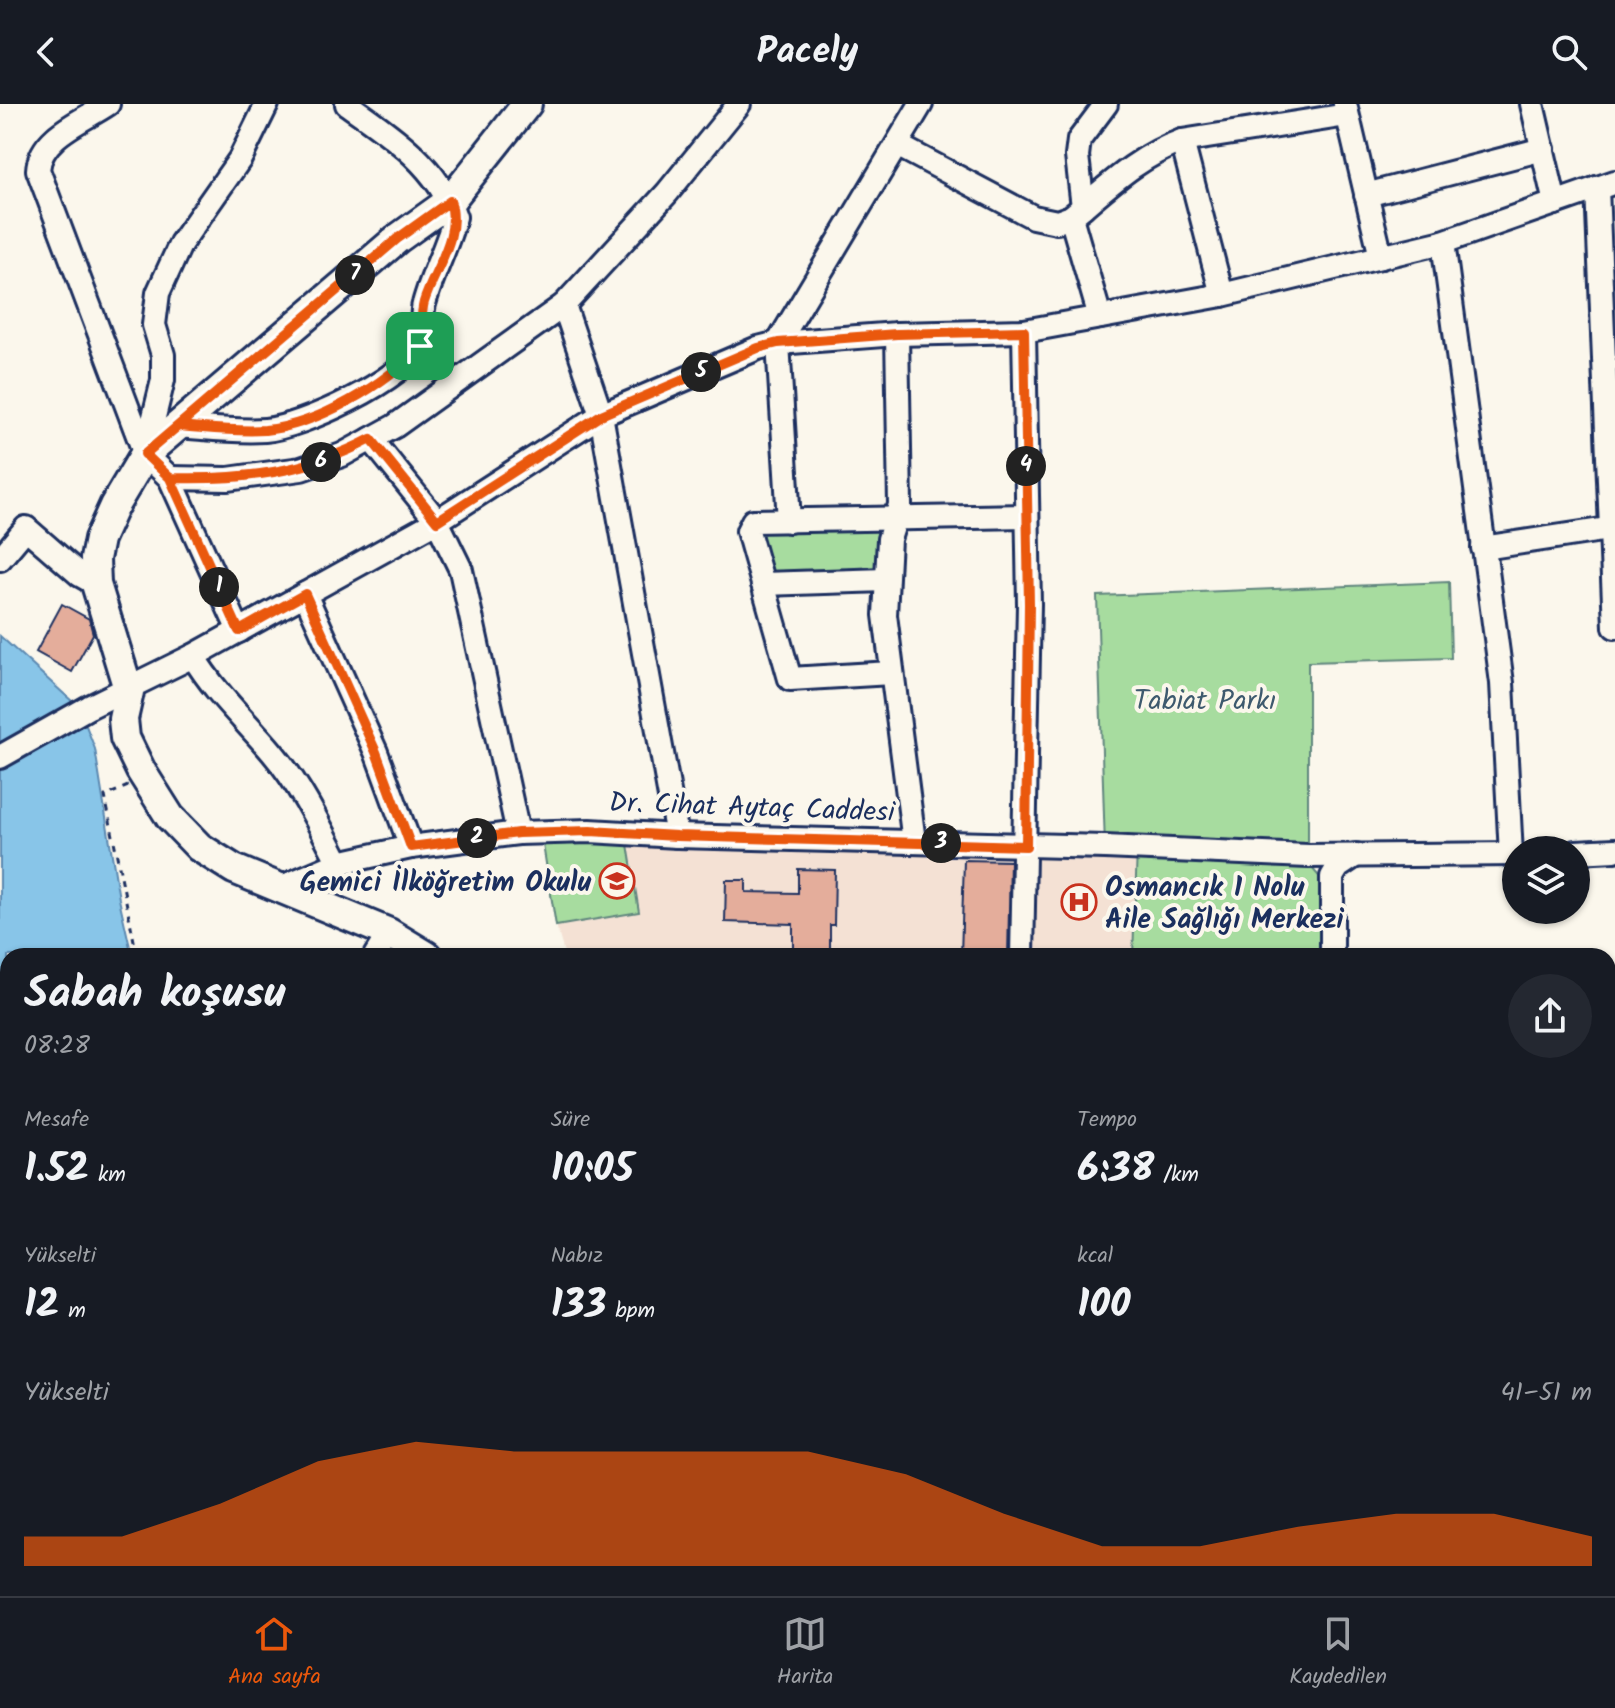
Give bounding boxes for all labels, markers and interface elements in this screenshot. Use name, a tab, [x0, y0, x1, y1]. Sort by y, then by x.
text: Pacely	[757, 24, 858, 81]
icon: back	[24, 30, 68, 74]
icon: search	[1547, 30, 1591, 74]
pin: 7	[335, 255, 375, 295]
text: 7	[350, 257, 360, 292]
pin	[386, 312, 454, 380]
icon: arrive	[398, 324, 442, 368]
pin: 5	[681, 352, 721, 392]
text: 5	[695, 354, 707, 389]
pin: 6	[301, 442, 341, 482]
text: 6	[315, 444, 327, 479]
pin: 4	[1006, 446, 1046, 486]
text: 4	[1020, 448, 1032, 483]
pin: 1	[199, 567, 239, 607]
text: 1	[216, 569, 222, 604]
park label: Tabiat Parkı	[1134, 679, 1276, 724]
street label: Dr. Cihat Aytaç Caddesi	[608, 781, 897, 836]
pin: 2	[457, 818, 497, 858]
text: 2	[471, 820, 483, 855]
pin: 3	[921, 823, 961, 863]
text: 3	[935, 825, 947, 860]
map controls	[1502, 836, 1590, 924]
button: layers	[1502, 836, 1590, 924]
place label: Gemici İlköğretim Okulu	[300, 861, 591, 906]
school or university icon: Gemici İlköğretim Okulu	[598, 862, 636, 900]
place label: Osmancık 1 Nolu Aile Sağlığı Merkezi	[1105, 866, 1345, 943]
hospital icon: Osmancık 1 Nolu Aile Sağlığı Merkezi	[1060, 883, 1098, 921]
text: Sabah koşusu	[24, 960, 285, 1030]
button: share	[1508, 974, 1592, 1058]
text: 08:28	[24, 1025, 90, 1067]
text: Mesafe	[24, 1103, 89, 1138]
text: Süre	[551, 1103, 590, 1138]
text: Tempo	[1077, 1103, 1137, 1138]
text: 1.52	[24, 1138, 89, 1202]
text: 10:05	[551, 1138, 634, 1202]
text: 6:38	[1077, 1138, 1154, 1202]
text: km	[89, 1158, 126, 1193]
text: /km	[1154, 1158, 1199, 1193]
text: Yükselti	[24, 1239, 96, 1274]
text: Nabız	[551, 1239, 603, 1274]
text: kcal	[1077, 1239, 1113, 1274]
text: 12	[24, 1274, 59, 1338]
text: 133	[551, 1274, 607, 1338]
text: 100	[1077, 1274, 1130, 1338]
text: m	[59, 1294, 86, 1329]
text: bpm	[607, 1294, 655, 1329]
text: Yükselti	[24, 1372, 109, 1414]
text: 41–51 m	[1500, 1372, 1592, 1414]
tab: Ana sayfa	[228, 1612, 321, 1695]
tab: Harita	[777, 1612, 833, 1695]
tab: Kaydedilen	[1289, 1612, 1387, 1695]

